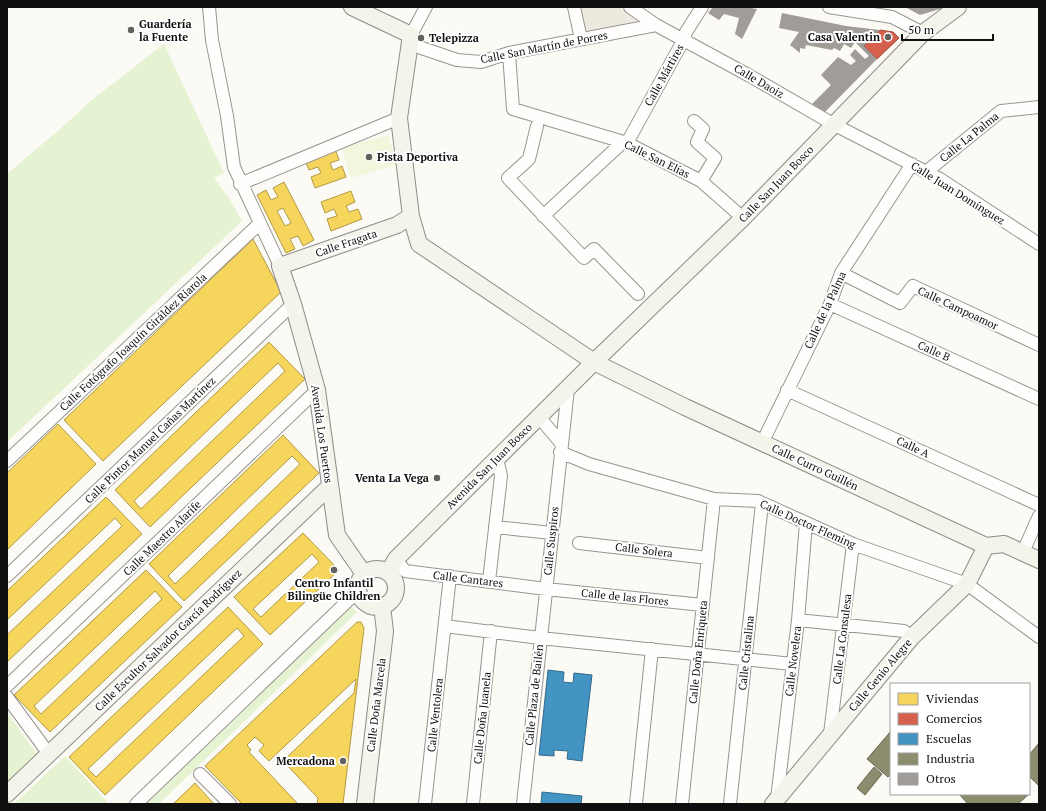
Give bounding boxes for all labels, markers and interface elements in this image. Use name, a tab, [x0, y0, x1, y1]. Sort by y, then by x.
scale bar	[902, 16, 993, 42]
place label: Guardería la Fuente	[139, 17, 192, 44]
text: 50 m	[908, 22, 935, 37]
marker: Guardería la Fuente	[126, 25, 136, 35]
street label: Calle San Martín de Porres	[479, 28, 609, 66]
place label: Casa Valentin	[808, 30, 880, 44]
place label: Telepizza	[429, 31, 479, 45]
marker: Casa Valentin	[883, 32, 893, 42]
marker: Telepizza	[416, 33, 426, 43]
street label: Calle Mártires	[641, 41, 687, 108]
street label: Calle Daoiz	[731, 61, 787, 101]
street label: Calle La Palma	[937, 109, 1002, 165]
street label: Calle San Elías	[622, 137, 692, 181]
street label: Calle San Juan Bosco	[736, 143, 816, 225]
place label: Pista Deportiva	[377, 150, 458, 164]
marker: Pista Deportiva	[364, 152, 374, 162]
street label: Calle Juan Domínguez	[908, 158, 1008, 228]
street label: Calle Fragata	[313, 226, 379, 260]
street label: Calle de la Palma	[801, 269, 849, 351]
street label: Calle Fotógrafo Joaquín Giráldez Riarola	[56, 270, 210, 414]
street label: Calle Campoamor	[915, 283, 1001, 333]
street label: Calle B	[916, 338, 953, 364]
street label: Calle Pintor Manuel Cañas Martínez	[82, 374, 218, 506]
street label: Avenida Los Puertos	[308, 384, 336, 484]
street label: Avenida San Juan Bosco	[443, 420, 535, 512]
street label: Calle A	[894, 433, 932, 461]
street label: Calle Curro Guillén	[769, 441, 861, 493]
place label: Venta La Vega	[355, 471, 429, 485]
marker: Venta La Vega	[432, 473, 442, 483]
street label: Calle Maestro Alarife	[120, 497, 204, 579]
street label: Calle Doctor Fleming	[758, 497, 858, 552]
street label: Calle Suspiros	[540, 506, 562, 576]
street label: Calle Solera	[614, 540, 674, 561]
marker: Centro Infantil Bilingüe Children	[329, 565, 339, 575]
street label: Calle Escultor Salvador García Rodríguez	[92, 566, 244, 714]
street label: Calle Cantares	[432, 568, 504, 590]
place label: Centro Infantil Bilingüe Children	[288, 576, 380, 603]
street label: Calle de las Flores	[581, 585, 670, 609]
street label: Calle La Consulesa	[829, 592, 855, 685]
street label: Calle Doña Enriqueta	[686, 599, 710, 704]
street label: Calle Cristalina	[735, 614, 757, 691]
street label: Calle Novelera	[782, 625, 804, 697]
street label: Calle Genio Alegre	[845, 635, 915, 714]
street label: Calle Plaza de Bailén	[522, 643, 546, 746]
street label: Calle Doña Marcela	[363, 657, 389, 753]
street label: Calle Doña Juanela	[470, 671, 494, 765]
street label: Calle Ventolera	[424, 677, 446, 753]
legend	[890, 683, 1030, 795]
text: Viviendas	[926, 691, 979, 706]
text: Comercios	[926, 711, 982, 726]
text: Escuelas	[926, 731, 972, 746]
text: Industria	[926, 751, 975, 766]
place label: Mercadona	[276, 754, 335, 768]
marker: Mercadona	[338, 756, 348, 766]
text: Otros	[926, 771, 956, 786]

